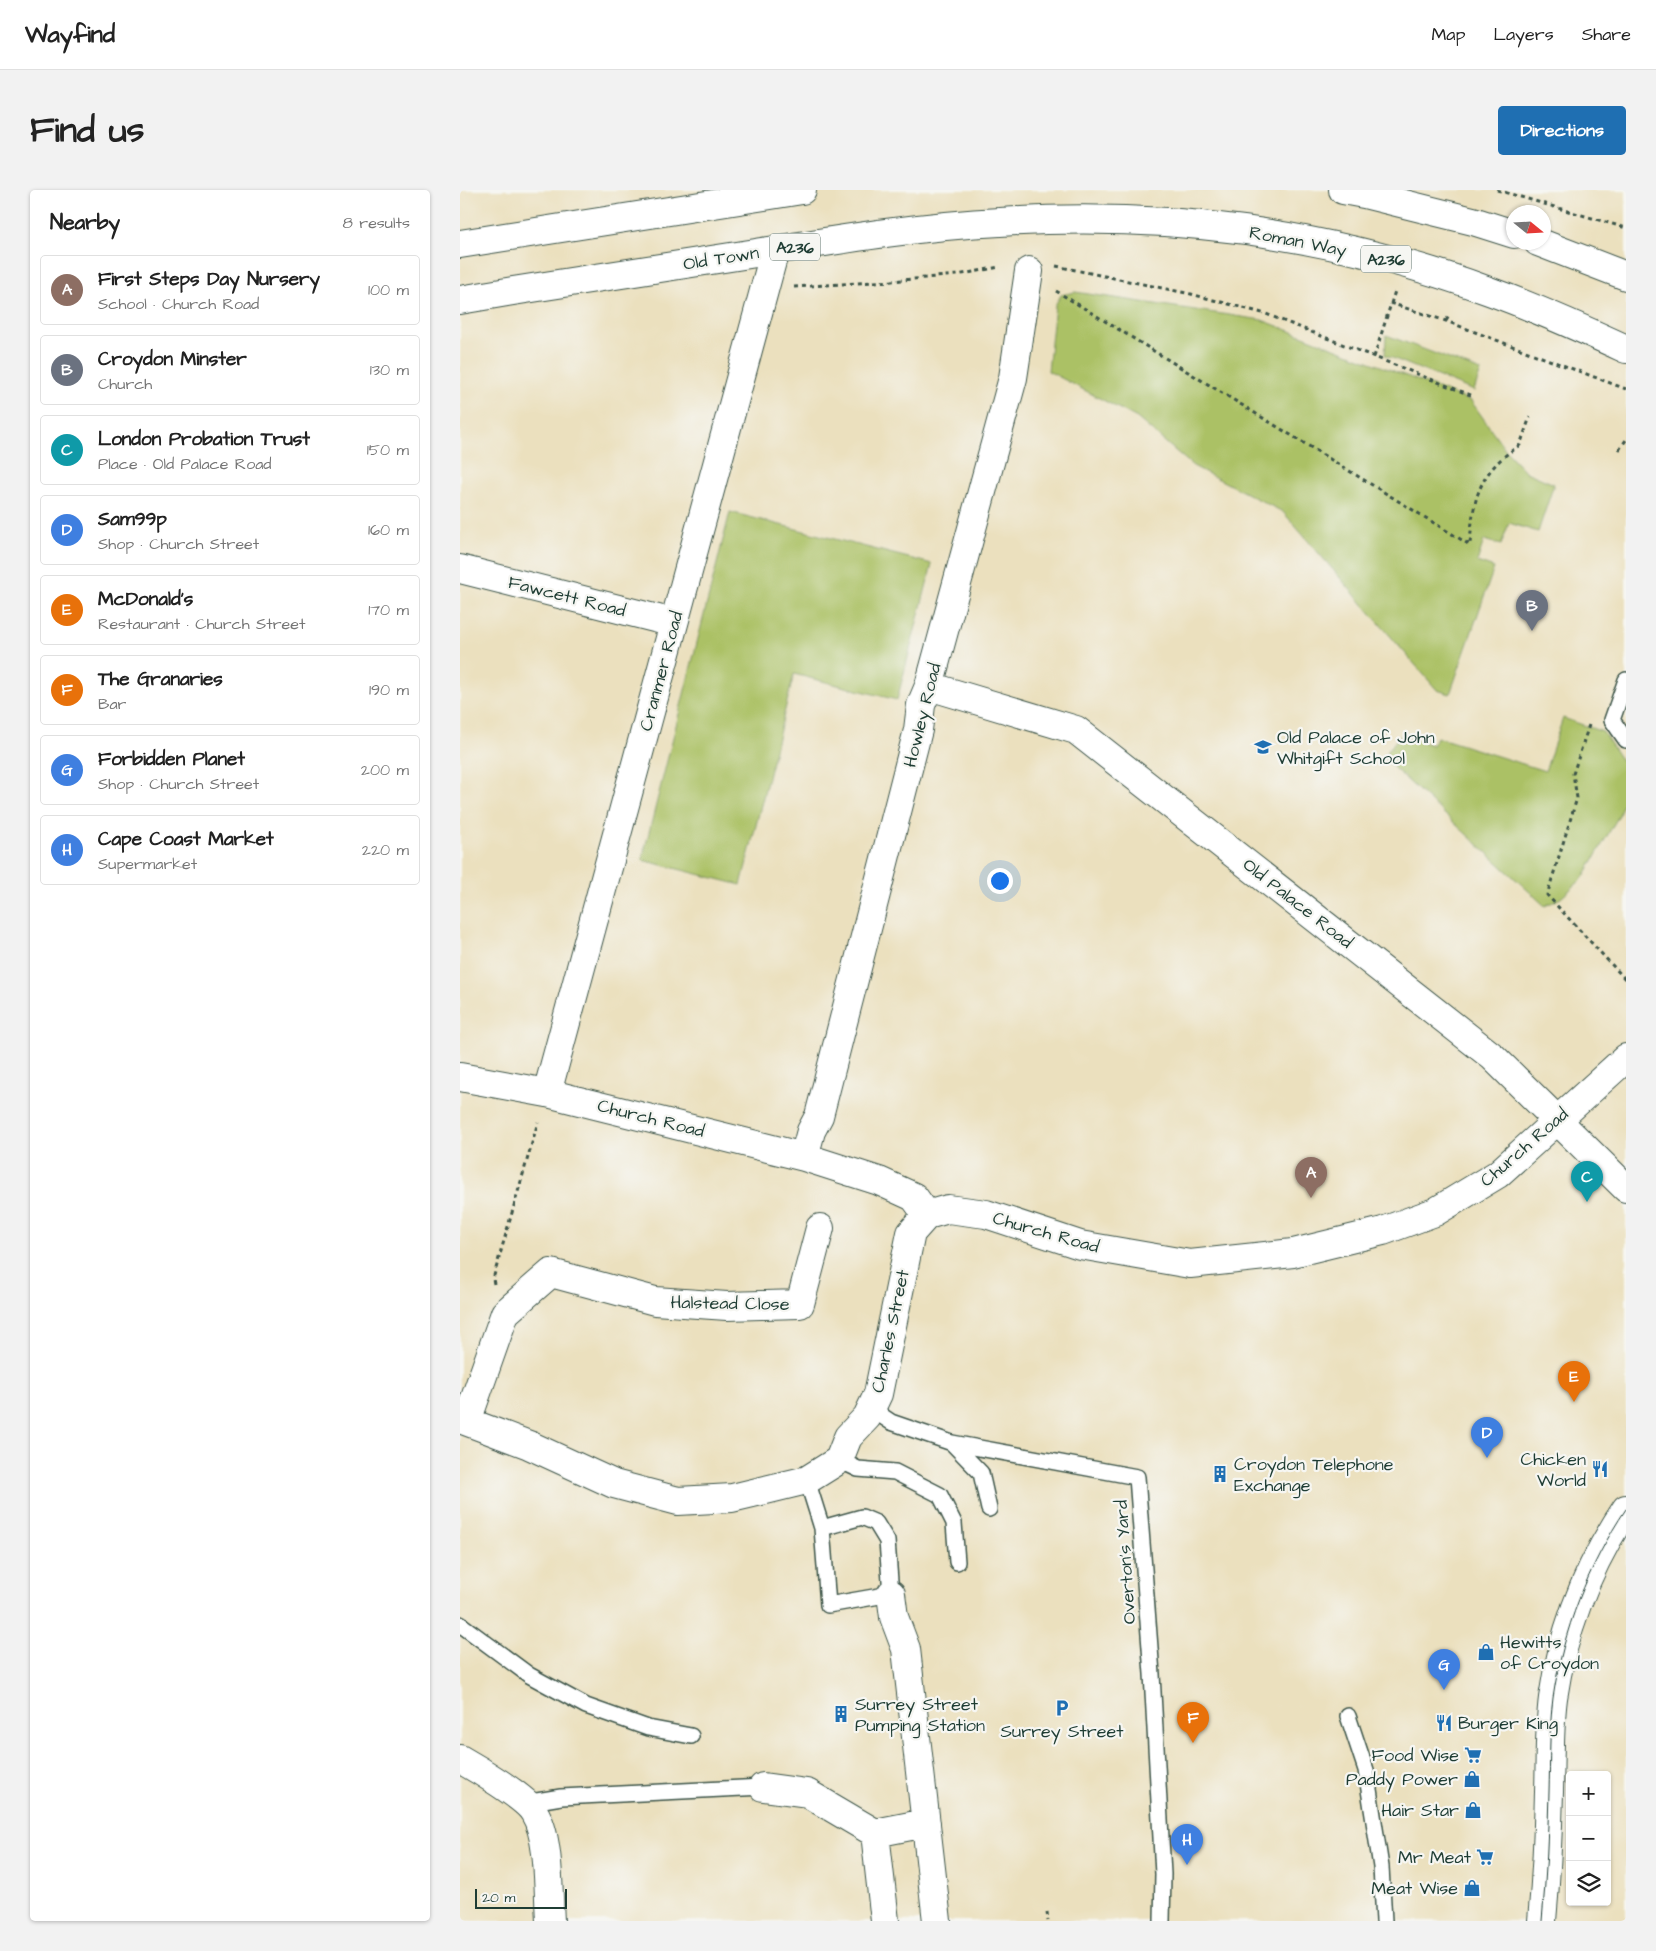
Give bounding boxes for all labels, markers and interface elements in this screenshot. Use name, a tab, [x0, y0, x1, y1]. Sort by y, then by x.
text: Wayfind	[25, 18, 115, 52]
text: Map	[1431, 22, 1465, 47]
text: Layers	[1493, 22, 1554, 47]
text: Share	[1582, 22, 1631, 47]
text: Find us	[30, 106, 144, 155]
button: Directions	[1498, 106, 1626, 155]
north arrow	[1506, 205, 1551, 250]
text: Nearby	[50, 208, 120, 237]
text: 8 results	[343, 212, 410, 234]
street label: Roman Way	[1247, 220, 1349, 264]
road number: A236	[770, 234, 820, 260]
street label: Old Town	[681, 240, 761, 277]
road number: A236	[1361, 246, 1411, 272]
text: First Steps Day Nursery	[98, 266, 320, 293]
text: A	[62, 279, 72, 301]
text: 100 m	[368, 279, 409, 301]
text: School · Church Road	[98, 293, 259, 315]
text: Croydon Minster	[98, 346, 247, 373]
text: B	[61, 359, 73, 381]
text: 130 m	[370, 359, 409, 381]
text: Church	[98, 373, 152, 395]
text: London Probation Trust	[98, 426, 310, 453]
text: C	[61, 439, 73, 461]
text: 150 m	[367, 439, 409, 461]
text: Place · Old Palace Road	[98, 453, 271, 475]
text: Sam99p	[98, 506, 167, 533]
text: D	[62, 519, 72, 541]
text: 160 m	[368, 519, 409, 541]
text: Shop · Church Street	[98, 533, 259, 555]
street label: Fawcett Road	[505, 570, 628, 623]
text: McDonald's	[98, 586, 193, 613]
pin: B	[1516, 590, 1548, 631]
text: E	[62, 599, 72, 621]
text: 170 m	[368, 599, 409, 621]
street label: Cranmer Road	[633, 608, 689, 734]
text: Restaurant · Church Street	[98, 613, 305, 635]
street label: Howley Road	[897, 660, 948, 770]
text: The Granaries	[98, 666, 223, 693]
text: F	[61, 679, 73, 701]
text: 190 m	[369, 679, 409, 701]
text: Bar	[98, 693, 126, 715]
place label: Old Palace of John Whitgift School	[1277, 725, 1435, 772]
school or university icon: Old Palace of John Whitgift School	[1253, 737, 1273, 757]
text: Forbidden Planet	[98, 746, 245, 773]
text: G	[61, 759, 73, 781]
text: 200 m	[361, 759, 409, 781]
text: Shop · Church Street	[98, 773, 259, 795]
text: Cape Coast Market	[98, 826, 274, 853]
text: H	[62, 839, 72, 861]
text: 220 m	[362, 839, 409, 861]
street label: Old Palace Road	[1237, 852, 1358, 954]
text: Supermarket	[98, 853, 197, 875]
your location	[987, 868, 1013, 894]
street label: Church Road	[595, 1093, 707, 1144]
street label: Church Road	[1475, 1102, 1574, 1193]
pin: A	[1295, 1157, 1327, 1198]
pin: C	[1571, 1161, 1603, 1202]
street label: Church Road	[990, 1205, 1102, 1260]
street label: Charles Street	[865, 1267, 916, 1395]
street label: Halstead Close	[670, 1290, 790, 1317]
pin: E	[1558, 1361, 1590, 1402]
pin: D	[1471, 1417, 1503, 1458]
place label: Chicken World	[1520, 1447, 1586, 1493]
place label: Croydon Telephone Exchange	[1234, 1452, 1394, 1499]
restaurant icon: Chicken World	[1590, 1459, 1610, 1479]
building icon: Croydon Telephone Exchange	[1210, 1464, 1230, 1484]
street label: Overton's Yard	[1109, 1499, 1142, 1625]
place label: Hewitts of Croydon	[1500, 1630, 1599, 1677]
shop icon: Hewitts of Croydon	[1476, 1642, 1496, 1662]
pin: G	[1428, 1649, 1460, 1690]
place label: Surrey Street Pumping Station	[855, 1692, 985, 1739]
parking icon: Surrey Street	[1052, 1698, 1072, 1718]
pin: F	[1177, 1702, 1209, 1743]
building icon: Surrey Street Pumping Station	[831, 1704, 851, 1724]
place label: Burger King	[1458, 1711, 1558, 1737]
restaurant icon: Burger King	[1434, 1713, 1454, 1733]
place label: Surrey Street	[1001, 1719, 1124, 1745]
place label: Food Wise	[1371, 1743, 1459, 1768]
supermarket icon: Food Wise	[1463, 1745, 1483, 1765]
place label: Paddy Power	[1346, 1767, 1458, 1793]
shop icon: Paddy Power	[1462, 1769, 1482, 1789]
map controls	[1566, 1771, 1611, 1906]
button: +	[1566, 1771, 1611, 1816]
place label: Hair Star	[1381, 1798, 1459, 1823]
shop icon: Hair Star	[1463, 1800, 1483, 1820]
button: −	[1566, 1816, 1611, 1861]
pin: H	[1171, 1824, 1203, 1865]
place label: Mr Meat	[1398, 1845, 1472, 1870]
supermarket icon: Mr Meat	[1475, 1847, 1495, 1867]
button: layers	[1566, 1861, 1611, 1906]
place label: Meat Wise	[1371, 1876, 1458, 1901]
shop icon: Meat Wise	[1462, 1878, 1482, 1898]
scale bar	[475, 1886, 568, 1909]
text: 20 m	[482, 1888, 515, 1908]

